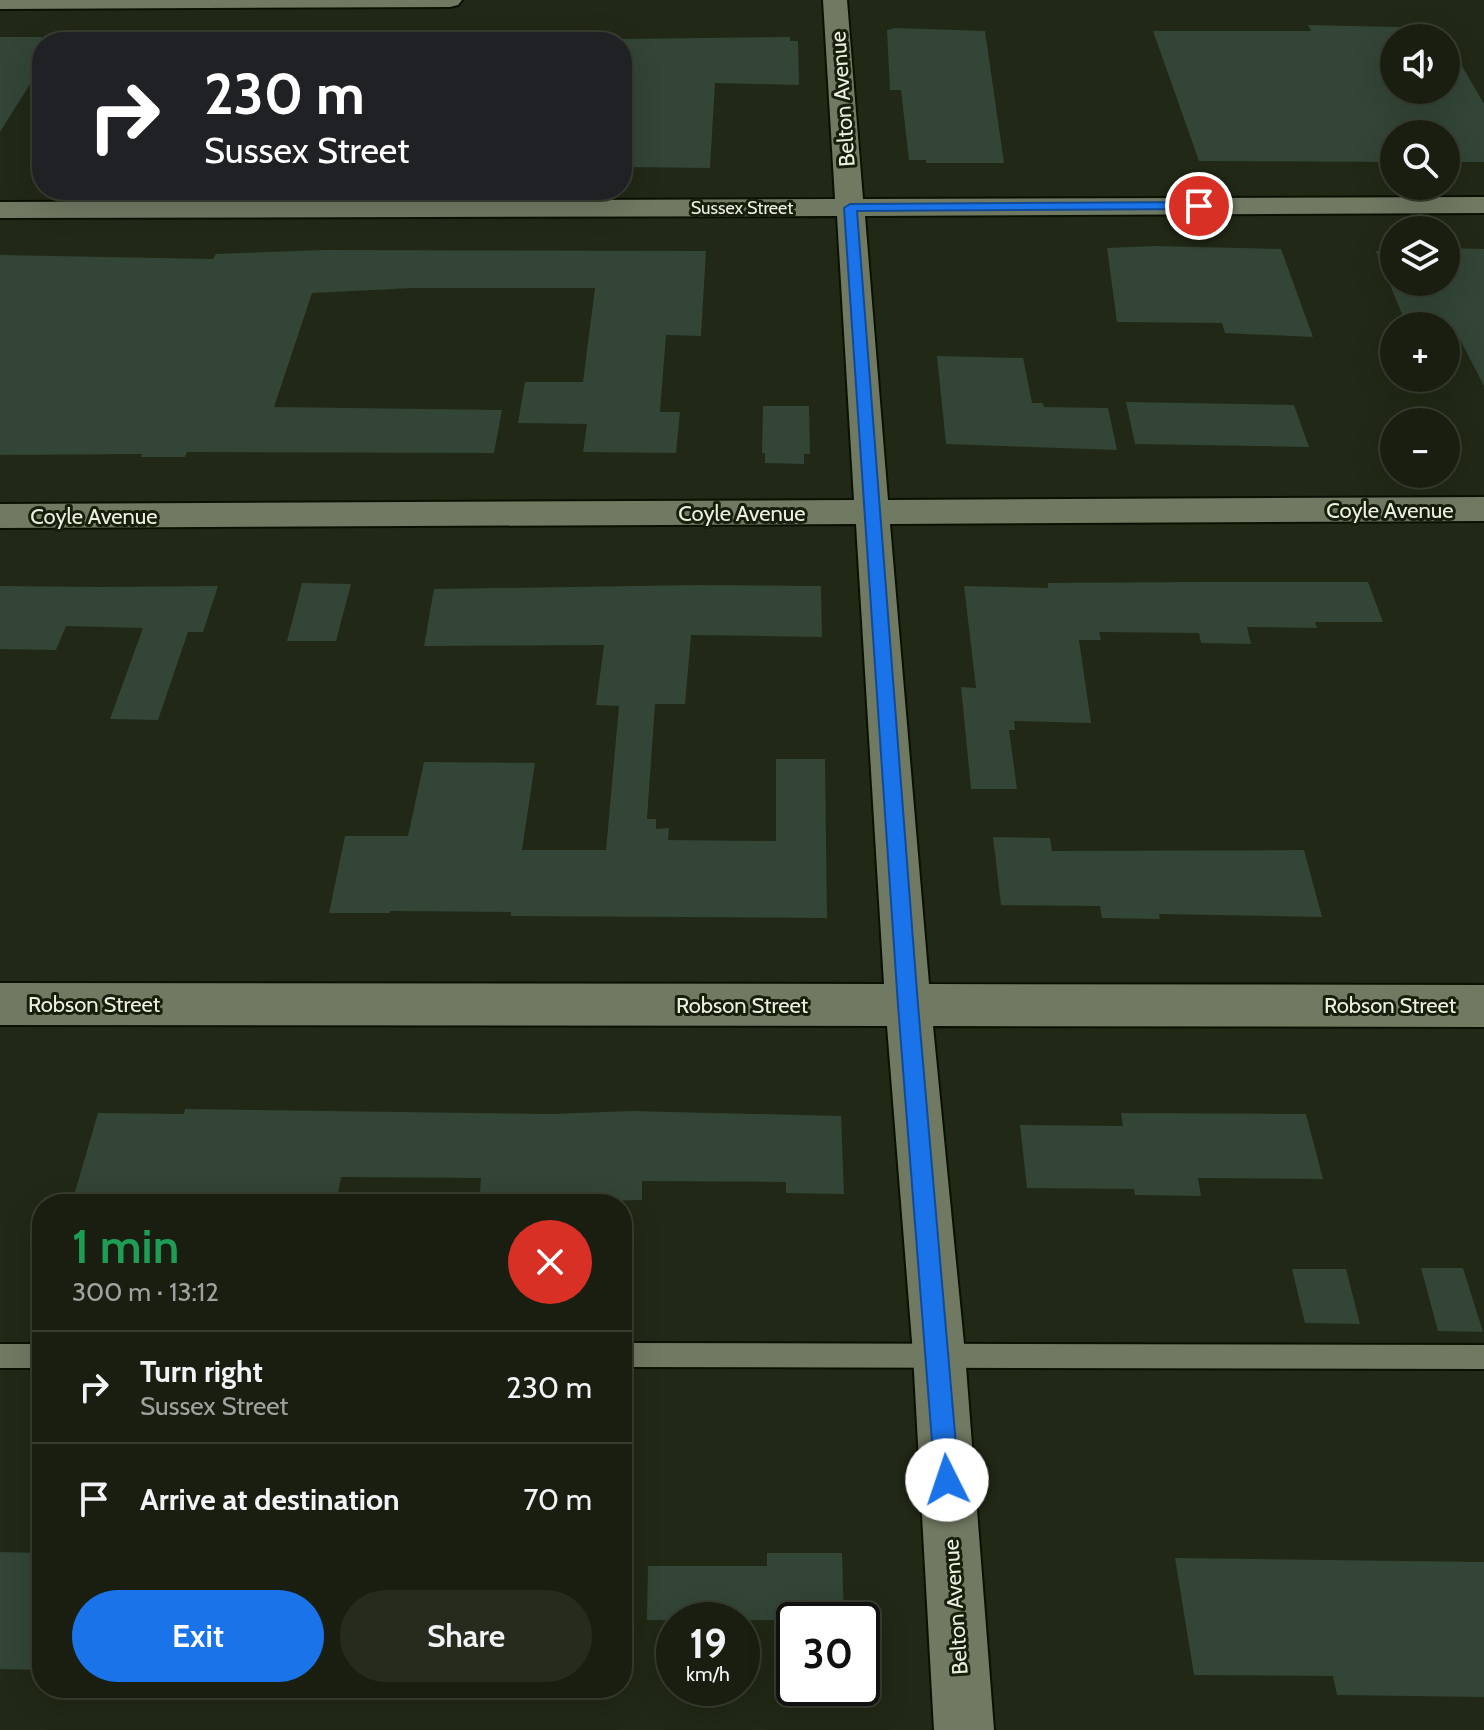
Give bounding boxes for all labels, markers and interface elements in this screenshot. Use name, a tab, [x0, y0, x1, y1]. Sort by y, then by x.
map controls	[1380, 24, 1460, 488]
button: sound	[1380, 24, 1460, 104]
street label: Belton Avenue	[824, 30, 861, 168]
text: 230 m	[204, 60, 365, 128]
icon: right	[72, 64, 176, 168]
button: search	[1380, 120, 1460, 200]
text: Sussex Street	[204, 128, 409, 172]
pin	[1165, 172, 1233, 240]
icon: arrive	[1177, 184, 1221, 228]
street label: Sussex Street	[691, 197, 793, 219]
button: layers	[1380, 216, 1460, 296]
button: +	[1380, 312, 1460, 392]
button: −	[1380, 408, 1460, 488]
street label: Coyle Avenue	[1326, 497, 1454, 524]
street label: Coyle Avenue	[678, 500, 806, 527]
street label: Coyle Avenue	[30, 503, 158, 530]
street label: Robson Street	[28, 991, 161, 1018]
street label: Robson Street	[676, 992, 809, 1019]
street label: Robson Street	[1324, 992, 1457, 1019]
text: 1 min	[72, 1217, 179, 1275]
button: close	[508, 1220, 592, 1304]
text: 300 m · 13:12	[72, 1276, 219, 1308]
text: Turn right	[140, 1353, 263, 1390]
icon: right	[72, 1365, 116, 1409]
text: 230 m	[506, 1369, 592, 1406]
text: Sussex Street	[140, 1390, 288, 1422]
position arrow	[905, 1438, 989, 1522]
icon: arrive	[72, 1477, 116, 1521]
text: Arrive at destination	[140, 1481, 400, 1518]
text: 70 m	[523, 1481, 592, 1518]
street label: Belton Avenue	[937, 1538, 974, 1676]
button: Exit	[72, 1590, 324, 1682]
button: Share	[340, 1590, 592, 1682]
speed limit sign: 30	[776, 1602, 880, 1706]
text: 19	[689, 1619, 727, 1668]
text: km/h	[686, 1662, 730, 1686]

